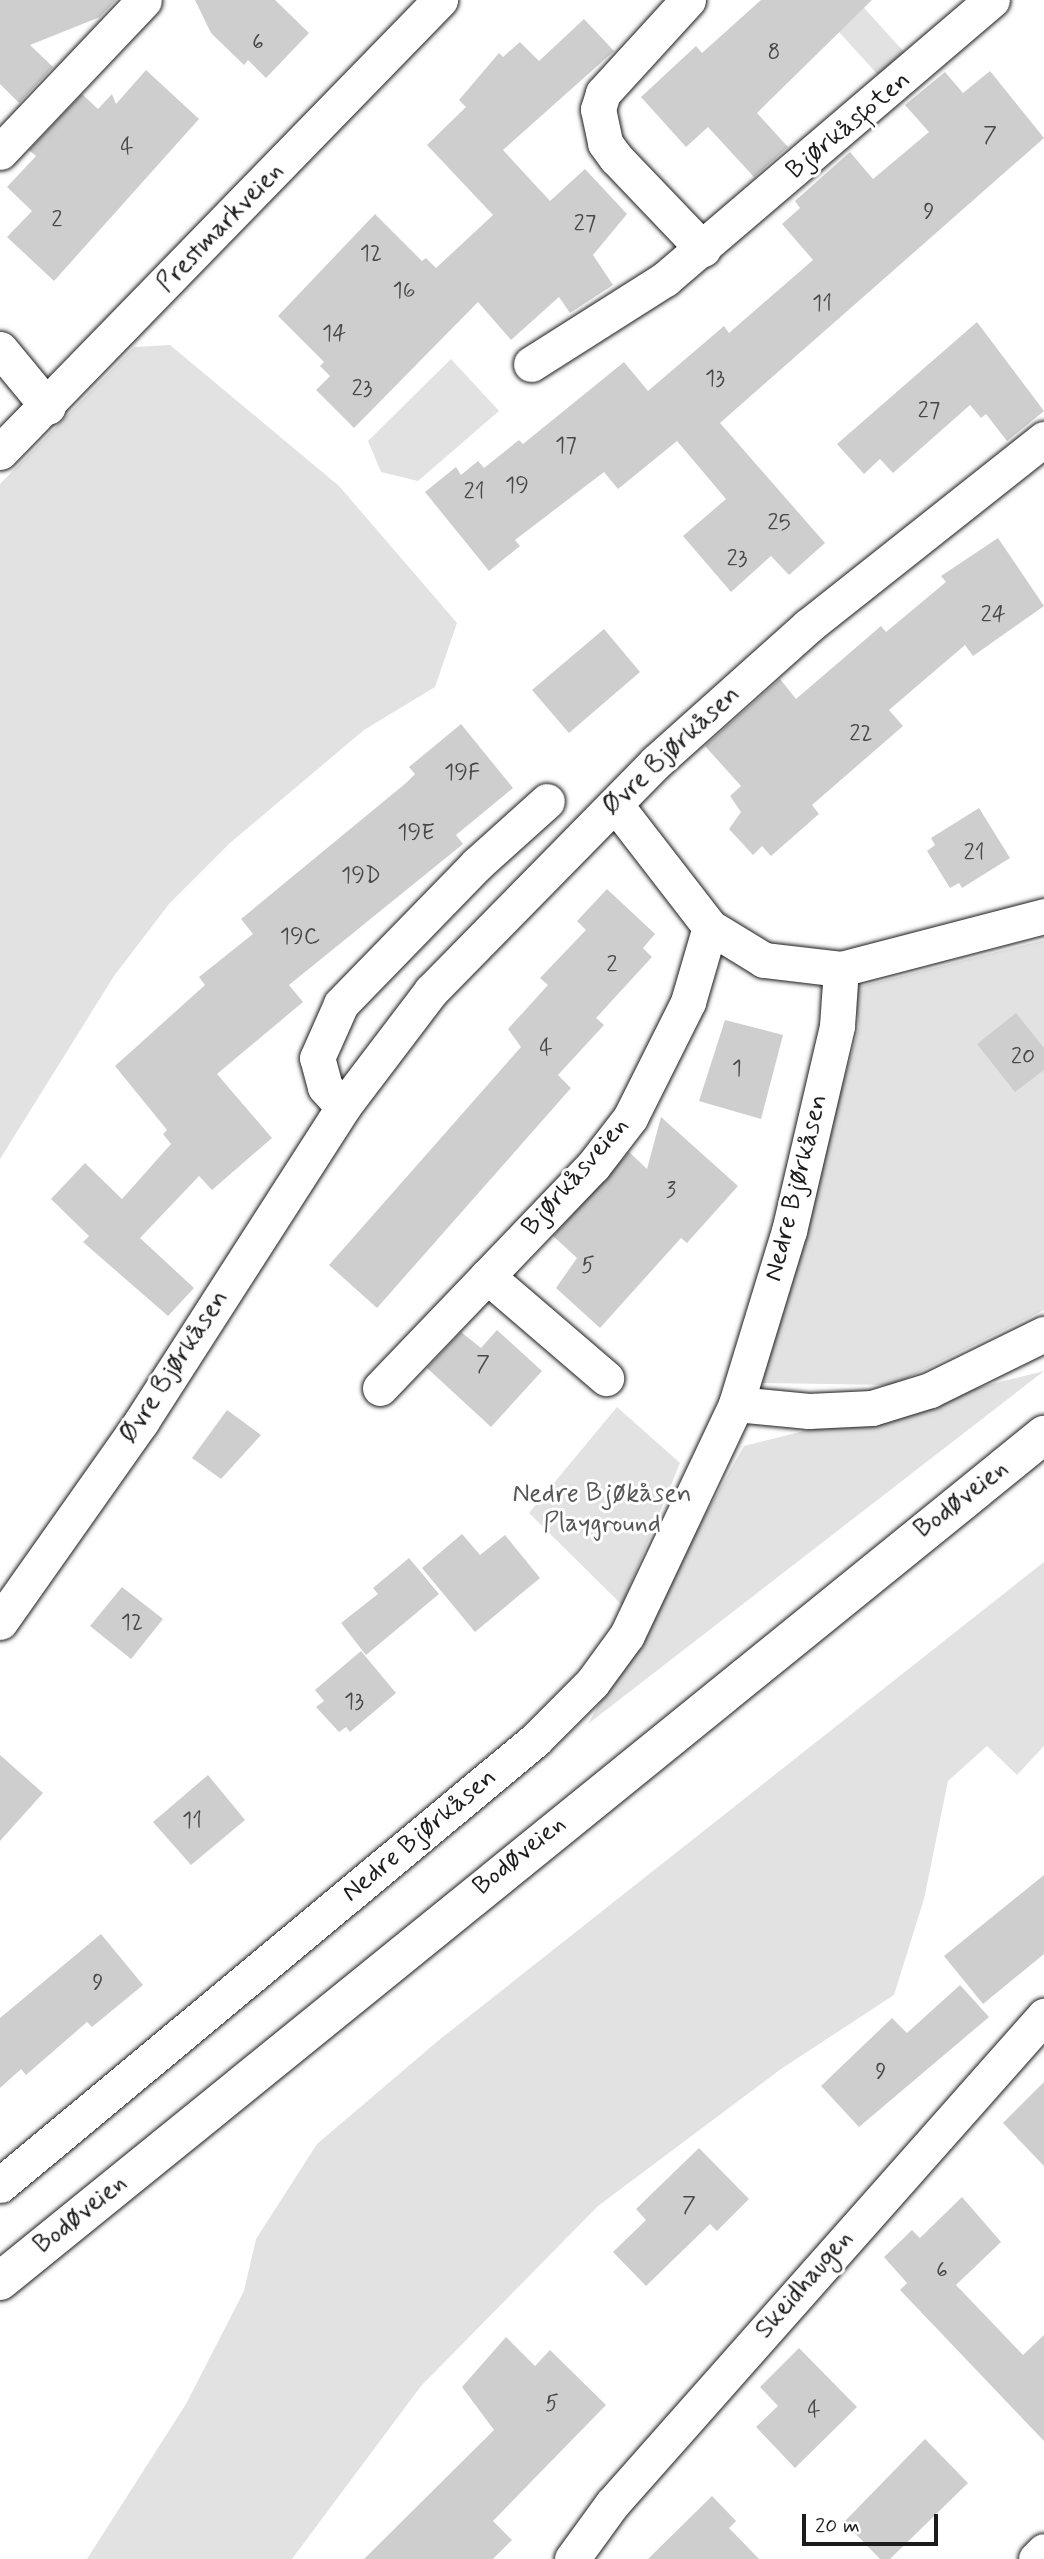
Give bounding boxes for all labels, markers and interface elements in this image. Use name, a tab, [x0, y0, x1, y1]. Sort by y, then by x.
house number: 6	[252, 29, 264, 57]
house number: 8	[768, 39, 780, 67]
street label: Bjørkåsfoten	[781, 65, 917, 187]
house number: 7	[983, 122, 997, 150]
house number: 4	[120, 133, 134, 161]
street label: Prestmarkveien	[151, 156, 291, 300]
house number: 9	[923, 198, 935, 226]
house number: 2	[51, 206, 63, 234]
house number: 27	[574, 210, 596, 238]
house number: 12	[360, 240, 382, 268]
house number: 16	[393, 277, 415, 305]
house number: 11	[812, 290, 832, 318]
house number: 14	[322, 320, 346, 348]
house number: 13	[705, 365, 725, 393]
house number: 23	[352, 375, 372, 403]
house number: 27	[918, 397, 940, 425]
house number: 17	[555, 432, 577, 460]
house number: 19	[505, 472, 529, 500]
house number: 21	[463, 478, 485, 506]
house number: 25	[767, 509, 791, 537]
house number: 23	[727, 545, 747, 573]
house number: 24	[980, 601, 1006, 629]
street label: Øvre Bjørkåsen	[597, 679, 747, 823]
house number: 22	[849, 720, 873, 748]
house number: 19F	[444, 759, 480, 787]
house number: 19E	[397, 819, 435, 847]
house number: 21	[963, 839, 985, 867]
house number: 19D	[341, 862, 381, 890]
house number: 19C	[280, 923, 320, 951]
house number: 2	[606, 951, 618, 979]
house number: 4	[539, 1034, 553, 1062]
house number: 20	[1011, 1043, 1035, 1071]
house number: 1	[732, 1055, 742, 1083]
street label: Nedre Bjørkåsen	[759, 1091, 835, 1285]
street label: Bjørkåsveien	[516, 1111, 636, 1243]
house number: 3	[666, 1177, 676, 1205]
house number: 5	[581, 1252, 595, 1280]
street label: Øvre Bjørkåsen	[114, 1284, 236, 1450]
house number: 7	[476, 1351, 490, 1379]
street label: Bodøveien	[909, 1454, 1015, 1546]
park label: Nedre Bjøkåsen Playground	[512, 1479, 692, 1540]
house number: 12	[121, 1609, 143, 1637]
house number: 13	[344, 1688, 364, 1716]
street label: Nedre Bjørkåsen	[337, 1762, 503, 1910]
house number: 11	[182, 1807, 202, 1835]
street label: Bodøveien	[467, 1809, 573, 1903]
house number: 9	[92, 1969, 104, 1997]
house number: 9	[875, 2058, 887, 2086]
street label: Bodøveien	[28, 2168, 134, 2262]
house number: 7	[682, 2192, 696, 2220]
street label: Skeidhaugen	[749, 2224, 861, 2346]
house number: 6	[936, 2257, 948, 2285]
house number: 5	[545, 2390, 559, 2418]
house number: 4	[807, 2396, 821, 2424]
scale bar	[806, 2500, 942, 2544]
text: 20 m	[815, 2512, 860, 2540]

